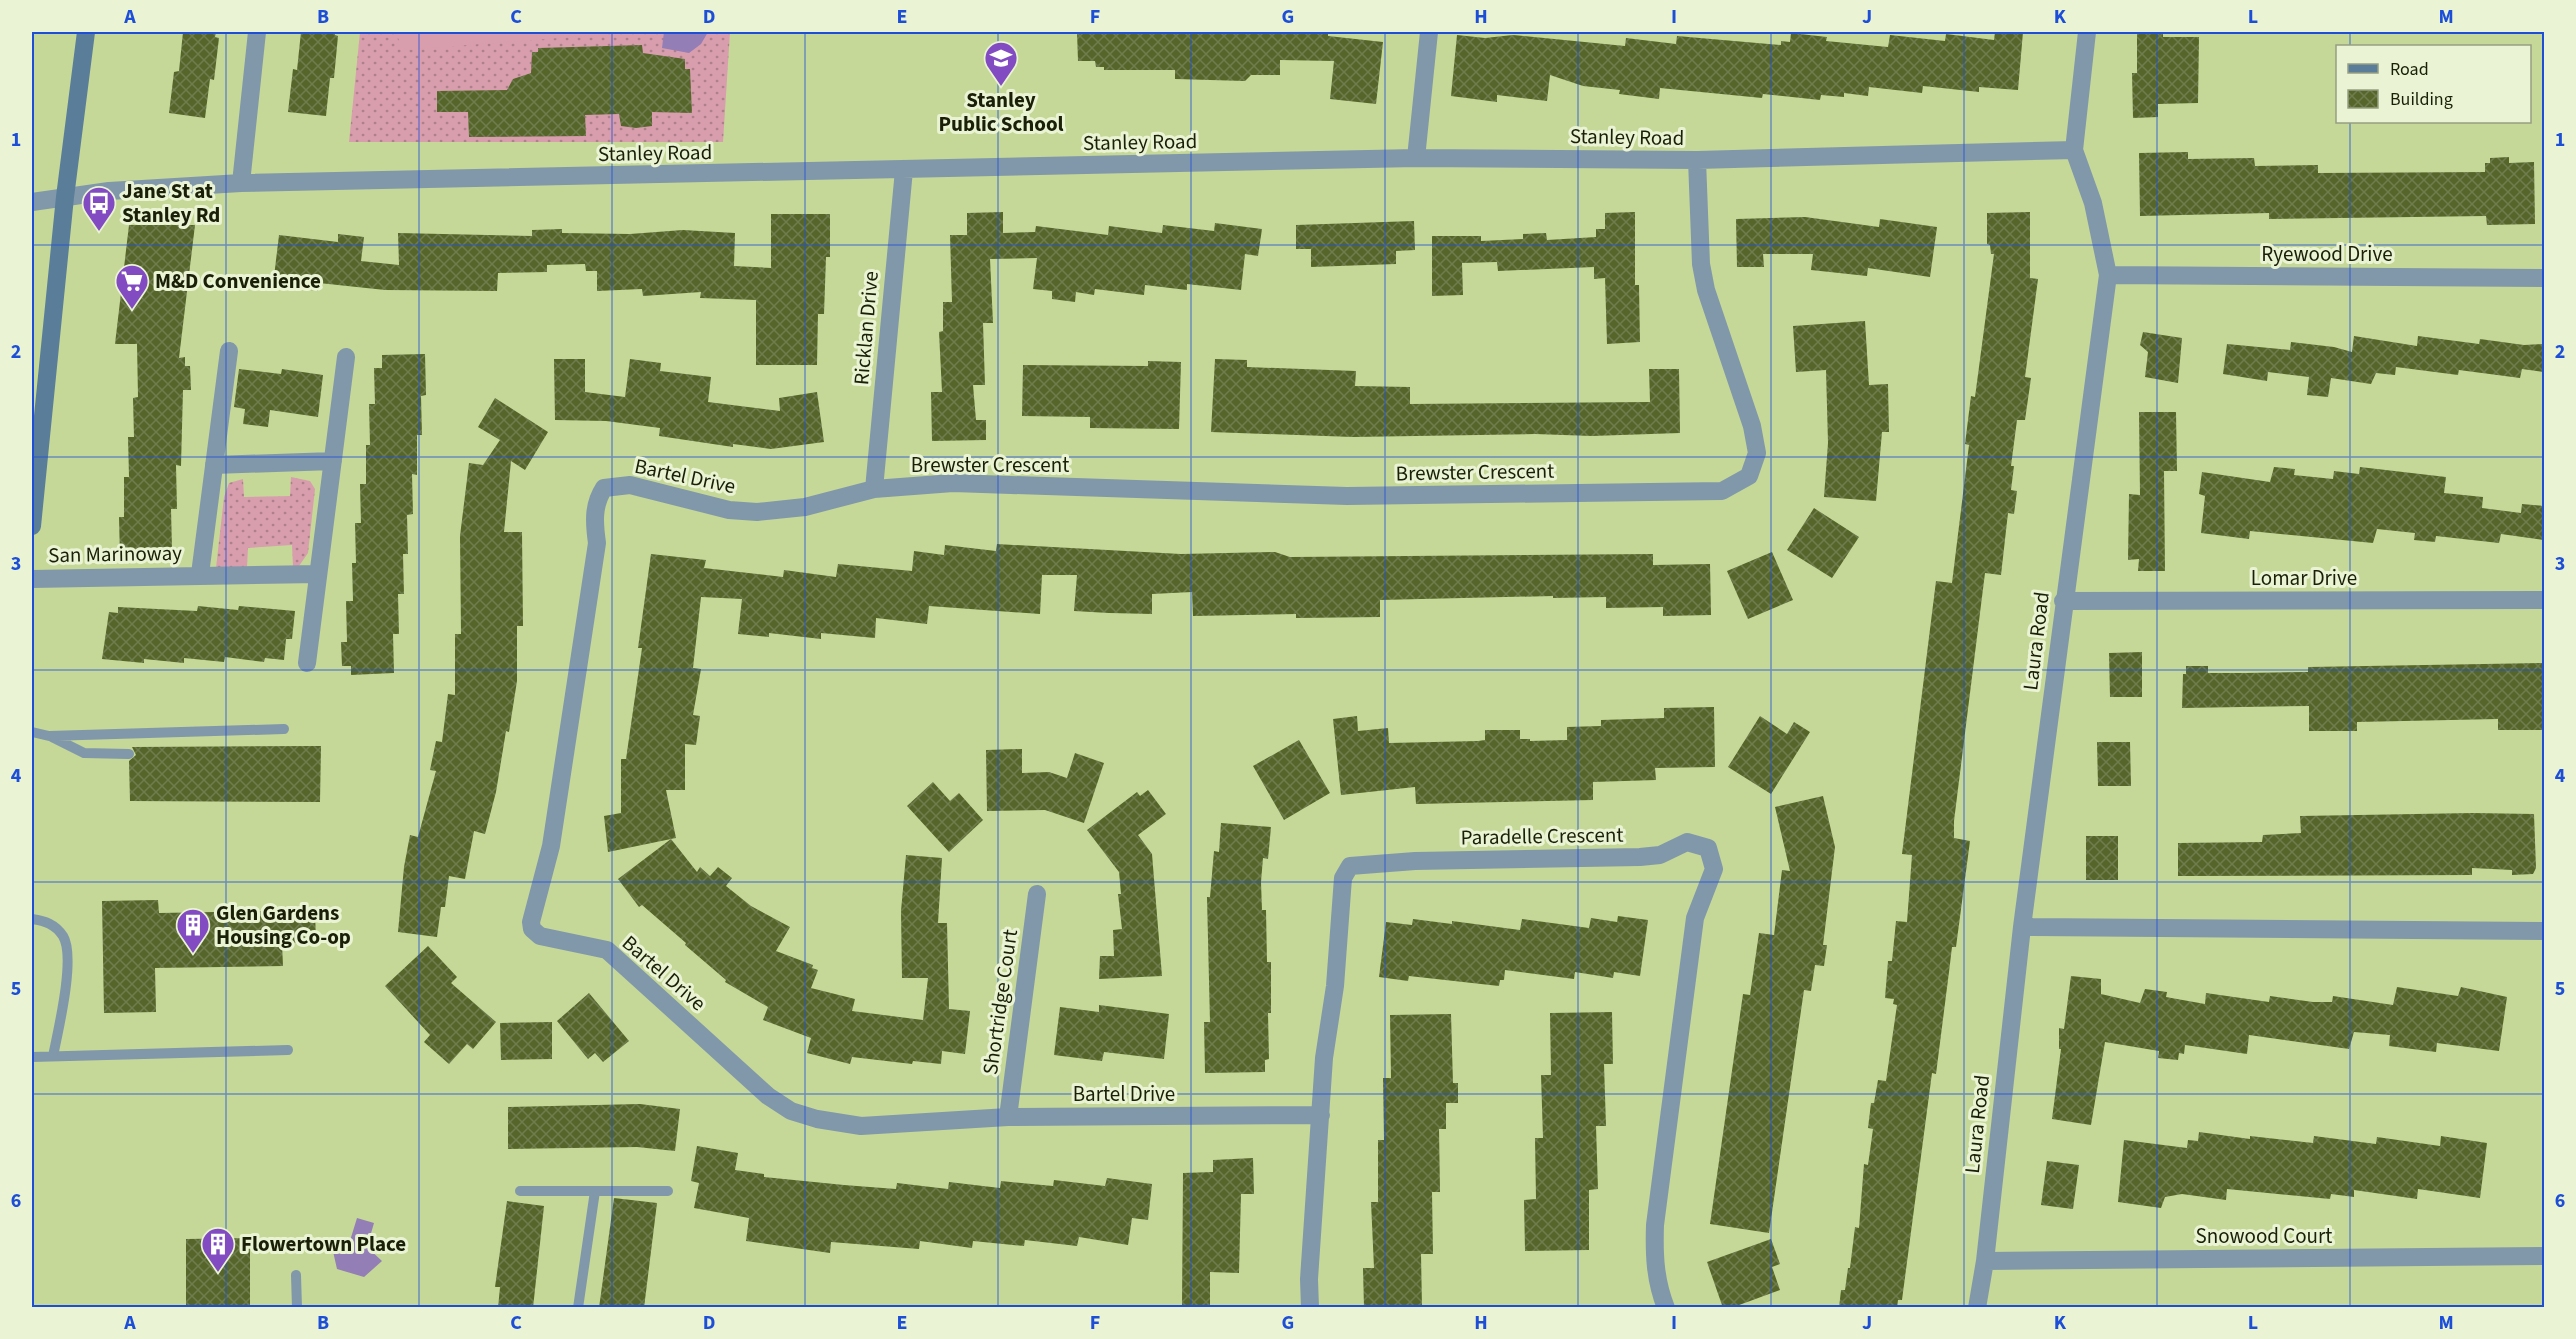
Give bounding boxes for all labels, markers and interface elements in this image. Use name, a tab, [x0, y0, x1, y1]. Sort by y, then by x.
text: A	[123, 3, 136, 31]
text: B	[317, 3, 329, 31]
text: C	[510, 3, 522, 31]
text: D	[703, 3, 715, 31]
text: E	[897, 3, 907, 31]
text: F	[1090, 3, 1100, 31]
text: G	[1282, 3, 1294, 31]
text: H	[1474, 3, 1488, 31]
text: I	[1671, 3, 1677, 31]
text: J	[1862, 3, 1872, 31]
text: K	[2054, 3, 2067, 31]
text: L	[2248, 3, 2258, 31]
text: M	[2438, 3, 2454, 31]
school or university icon: Stanley Public School	[983, 40, 1019, 87]
legend	[2336, 45, 2531, 123]
text: Road	[2390, 57, 2429, 82]
place label: Stanley Public School	[938, 85, 1064, 139]
text: Building	[2390, 87, 2453, 112]
street label: Stanley Road	[1570, 121, 1684, 153]
text: 1	[11, 126, 21, 154]
street label: Stanley Road	[1083, 126, 1197, 158]
text: 1	[2555, 126, 2565, 154]
street label: Stanley Road	[598, 137, 712, 169]
place label: Jane St at Stanley Rd	[122, 176, 220, 230]
bus stop icon: Jane St at Stanley Rd	[81, 185, 117, 232]
street label: Ryewood Drive	[2261, 239, 2393, 269]
supermarket icon: M&D Convenience	[114, 263, 150, 310]
place label: M&D Convenience	[155, 266, 321, 296]
street label: Ricklan Drive	[846, 270, 886, 386]
text: 2	[11, 338, 21, 366]
text: 2	[2555, 338, 2565, 366]
street label: Brewster Crescent	[911, 450, 1069, 480]
street label: Bartel Drive	[632, 451, 738, 501]
street label: Brewster Crescent	[1395, 456, 1555, 488]
street label: San Marinoway	[48, 538, 182, 570]
text: 3	[11, 550, 21, 578]
text: 3	[2555, 550, 2565, 578]
street label: Lomar Drive	[2251, 563, 2357, 593]
street label: Laura Road	[2015, 590, 2057, 692]
text: 4	[11, 762, 22, 790]
text: 4	[2555, 762, 2566, 790]
street label: Paradelle Crescent	[1460, 820, 1624, 852]
place label: Glen Gardens Housing Co-op	[216, 898, 351, 952]
building icon: Glen Gardens Housing Co-op	[175, 907, 211, 954]
street label: Shortridge Court	[975, 927, 1025, 1077]
street label: Bartel Drive	[615, 928, 713, 1018]
text: 5	[11, 975, 21, 1003]
text: 5	[2555, 975, 2565, 1003]
street label: Laura Road	[1957, 1073, 1997, 1175]
street label: Bartel Drive	[1073, 1079, 1175, 1109]
text: 6	[11, 1187, 21, 1215]
text: 6	[2555, 1187, 2565, 1215]
street label: Snowood Court	[2196, 1221, 2332, 1251]
building icon: Flowertown Place	[200, 1226, 236, 1273]
place label: Flowertown Place	[241, 1229, 406, 1259]
text: A	[123, 1309, 136, 1337]
text: B	[317, 1309, 329, 1337]
text: C	[510, 1309, 522, 1337]
text: D	[703, 1309, 715, 1337]
text: E	[897, 1309, 907, 1337]
text: F	[1090, 1309, 1100, 1337]
text: G	[1282, 1309, 1294, 1337]
text: H	[1474, 1309, 1488, 1337]
text: I	[1671, 1309, 1677, 1337]
text: J	[1862, 1309, 1872, 1337]
text: K	[2054, 1309, 2067, 1337]
text: L	[2248, 1309, 2258, 1337]
text: M	[2438, 1309, 2454, 1337]

